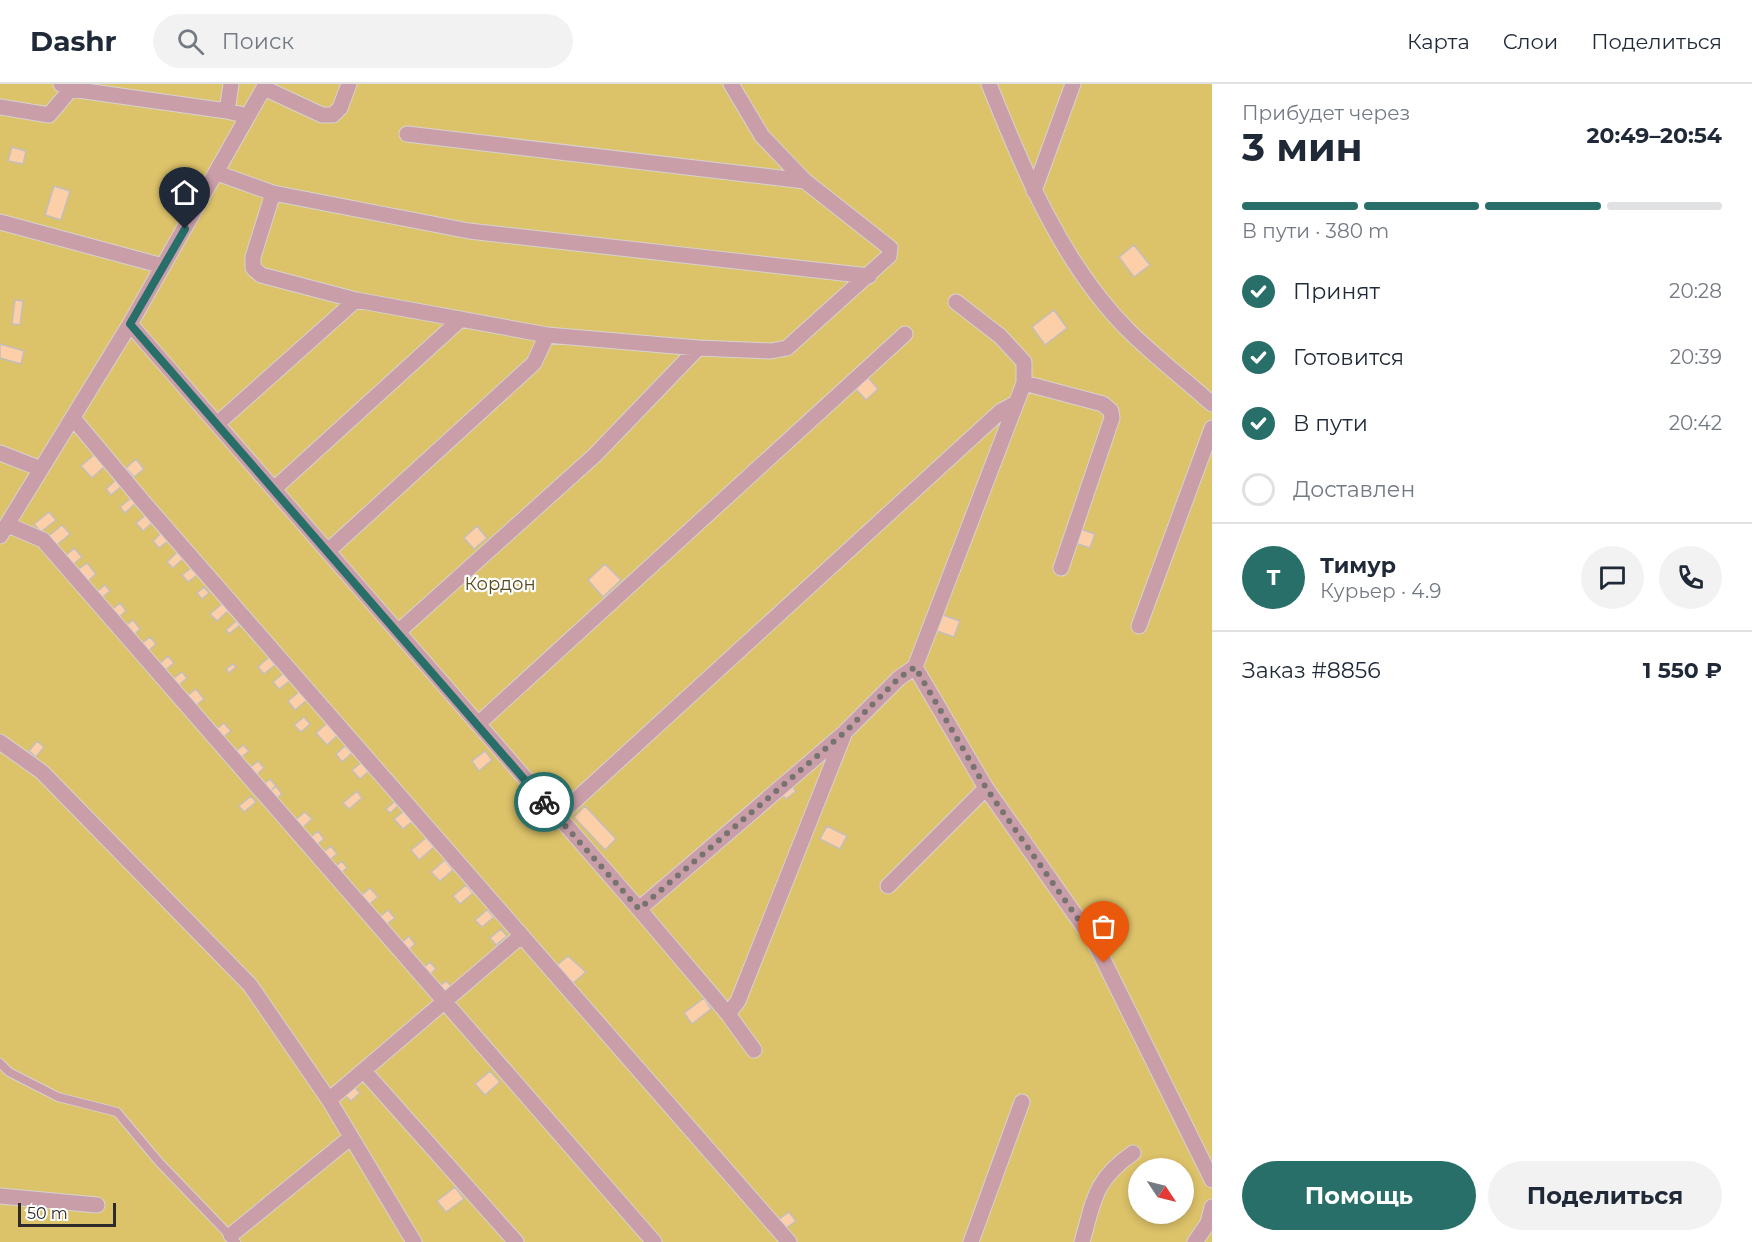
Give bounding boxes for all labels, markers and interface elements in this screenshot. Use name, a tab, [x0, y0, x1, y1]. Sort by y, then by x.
search box	[153, 14, 573, 68]
text: Dashr	[30, 24, 117, 58]
icon: search	[174, 25, 207, 58]
text: Поиск	[222, 28, 294, 55]
text: Карта	[1407, 29, 1470, 54]
text: Слои	[1503, 29, 1558, 54]
text: Поделиться	[1591, 29, 1722, 54]
text: Прибудет через	[1242, 101, 1410, 125]
text: 20:49–20:54	[1587, 122, 1722, 149]
text: 3 мин	[1242, 123, 1363, 171]
pin	[159, 167, 210, 229]
icon: home	[168, 176, 201, 209]
text: В пути · 380 m	[1242, 219, 1389, 243]
icon: check	[1242, 275, 1275, 308]
text: Принят	[1293, 278, 1380, 305]
text: 20:28	[1669, 279, 1722, 303]
icon: check	[1242, 341, 1275, 374]
text: Готовится	[1293, 344, 1404, 371]
text: 20:39	[1670, 345, 1722, 369]
icon: check	[1242, 407, 1275, 440]
text: В пути	[1293, 410, 1368, 437]
text: 20:42	[1669, 411, 1722, 435]
text: Доставлен	[1293, 476, 1415, 503]
button: chat	[1581, 546, 1644, 609]
button: phone	[1659, 546, 1722, 609]
text: Тимур	[1320, 552, 1396, 579]
text: Т	[1266, 564, 1281, 591]
park label: Кордон	[464, 573, 536, 595]
text: Курьер · 4.9	[1320, 579, 1441, 603]
text: Заказ #8856	[1242, 657, 1381, 684]
text: 1 550 ₽	[1643, 657, 1722, 684]
courier	[514, 772, 574, 832]
icon: bike	[528, 786, 561, 819]
pin	[1078, 901, 1129, 963]
icon: bag	[1087, 910, 1120, 943]
north arrow	[1128, 1158, 1194, 1224]
map controls	[1128, 1158, 1194, 1224]
button: Помощь	[1242, 1161, 1476, 1230]
button: Поделиться	[1488, 1161, 1722, 1230]
scale bar	[18, 1200, 116, 1228]
text: 50 m	[27, 1204, 68, 1223]

